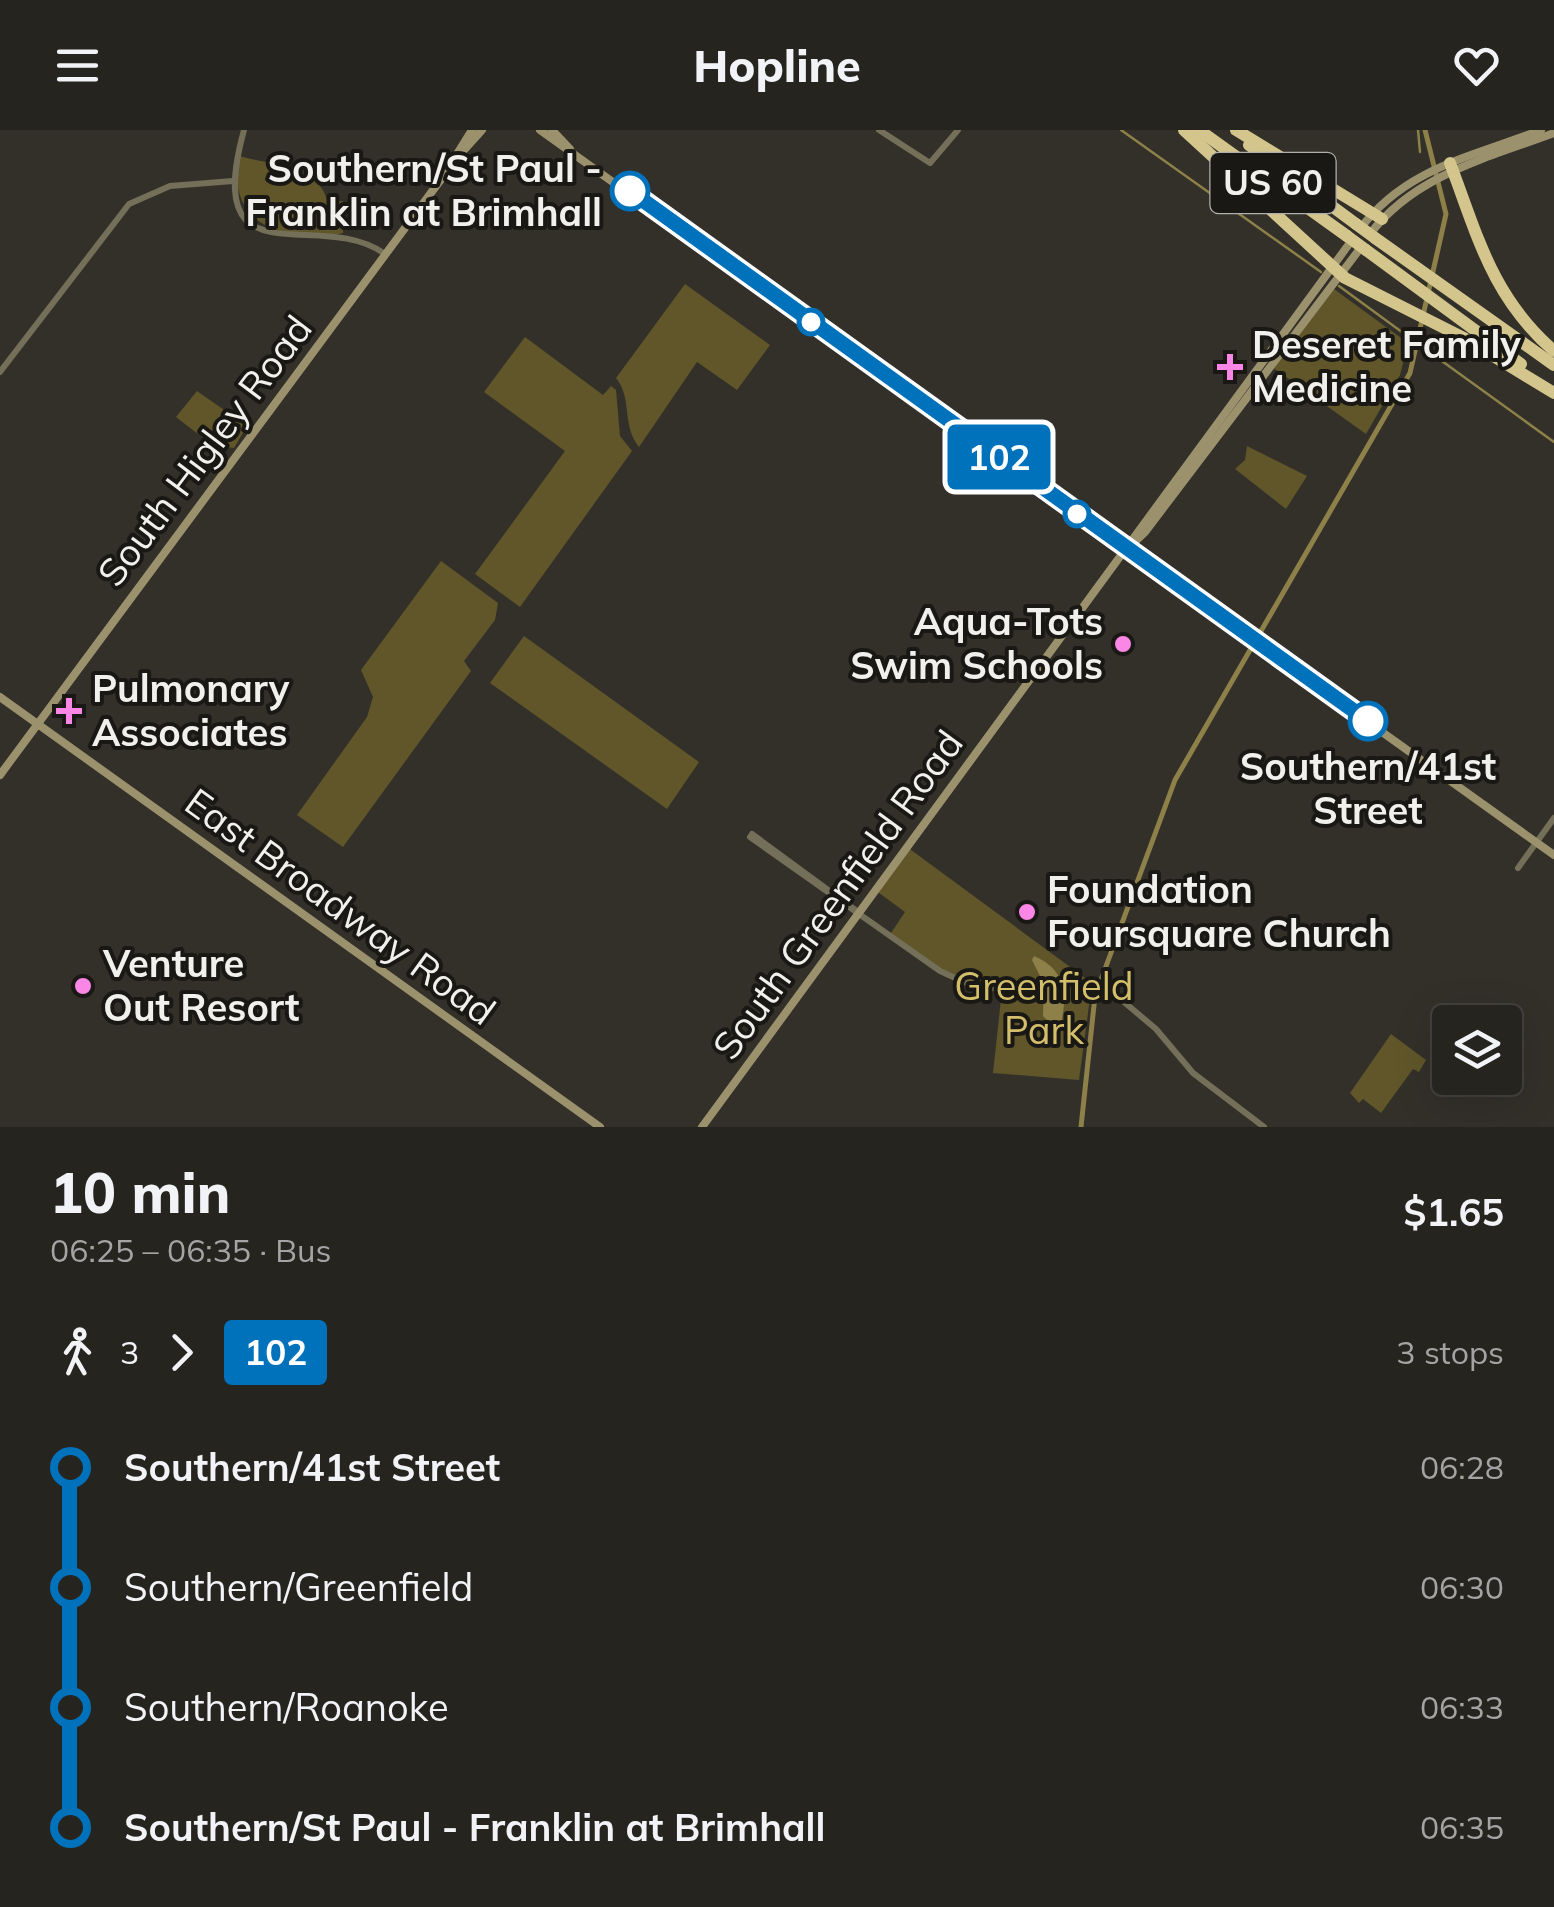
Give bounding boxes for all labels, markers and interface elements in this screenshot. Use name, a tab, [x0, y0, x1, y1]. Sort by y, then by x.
text: Hopline	[693, 37, 861, 93]
icon: menu	[50, 38, 105, 93]
icon: heart	[1449, 38, 1504, 93]
place label: Southern/St Paul - Franklin at Brimhall	[245, 144, 602, 236]
road number: US 60	[1210, 153, 1336, 213]
marker: Southern/St Paul - Franklin at Brimhall	[611, 172, 649, 210]
street label: South Higley Road	[87, 306, 322, 595]
unlabelled marker	[798, 309, 824, 335]
place label: Deseret Family Medicine	[1252, 320, 1521, 412]
marker: Deseret Family Medicine	[1217, 354, 1243, 380]
line badge: 102	[942, 424, 1056, 490]
text: 102	[967, 435, 1031, 479]
unlabelled marker	[1064, 501, 1090, 527]
place label: Aqua-Tots Swim Schools	[850, 597, 1103, 689]
marker: Aqua-Tots Swim Schools	[1112, 633, 1134, 655]
place label: Pulmonary Associates	[92, 664, 290, 756]
marker: Pulmonary Associates	[56, 698, 82, 724]
marker: Southern/41st Street	[1349, 702, 1387, 740]
street label: South Greenfield Road	[702, 720, 973, 1068]
place label: Southern/41st Street	[1240, 742, 1496, 834]
street label: East Broadway Road	[176, 777, 505, 1035]
place label: Foundation Foursquare Church	[1047, 865, 1391, 957]
marker: Foundation Foursquare Church	[1016, 901, 1038, 923]
place label: Venture Out Resort	[102, 939, 299, 1031]
park label: Greenfield Park	[954, 962, 1134, 1054]
marker: Venture Out Resort	[72, 975, 94, 997]
map controls	[1432, 1005, 1522, 1095]
button: layers	[1432, 1005, 1522, 1095]
text: 10 min	[50, 1158, 230, 1227]
text: $1.65	[1403, 1188, 1504, 1236]
text: 06:25 – 06:35 · Bus	[50, 1230, 331, 1270]
icon: walk	[50, 1325, 105, 1380]
icon: forward	[154, 1325, 209, 1380]
text: 102	[244, 1330, 307, 1374]
text: 3	[120, 1332, 139, 1372]
text: 3 stops	[1396, 1332, 1504, 1372]
text: Southern/41st Street	[124, 1443, 500, 1491]
text: 06:28	[1420, 1447, 1504, 1487]
text: Southern/Greenfield	[124, 1563, 473, 1611]
text: 06:30	[1420, 1567, 1504, 1607]
text: Southern/Roanoke	[124, 1683, 449, 1731]
text: 06:33	[1420, 1687, 1504, 1727]
text: Southern/St Paul - Franklin at Brimhall	[124, 1803, 825, 1851]
text: 06:35	[1420, 1807, 1504, 1847]

